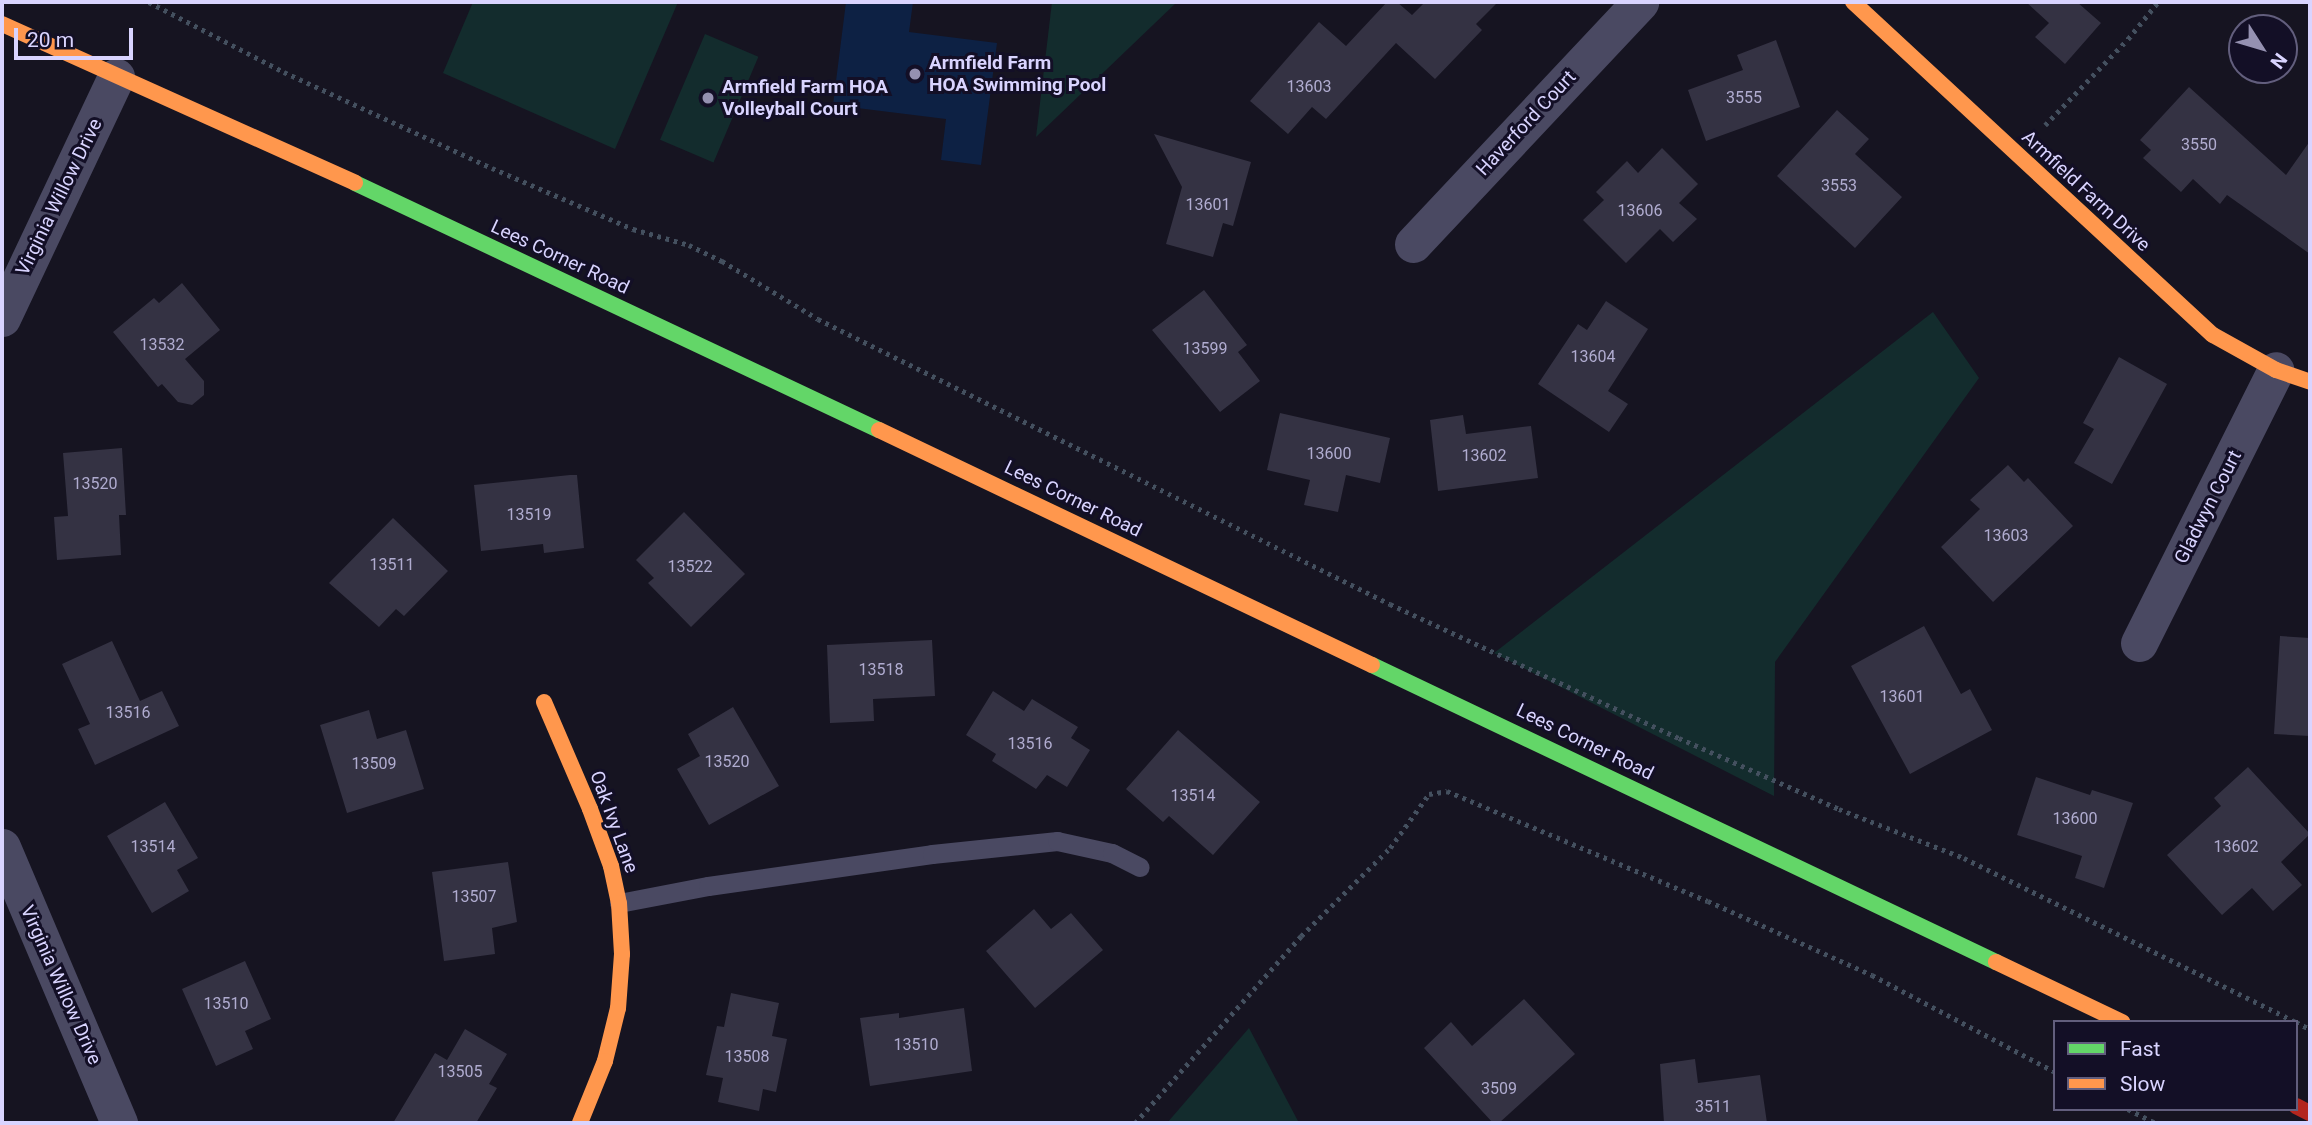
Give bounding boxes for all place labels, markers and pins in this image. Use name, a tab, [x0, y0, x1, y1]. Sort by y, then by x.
place label: Armfield Farm HOA Swimming Pool	[929, 52, 1106, 96]
marker: Armfield Farm HOA Swimming Pool	[907, 66, 923, 82]
place label: Armfield Farm HOA Volleyball Court	[722, 76, 888, 120]
marker: Armfield Farm HOA Volleyball Court	[700, 90, 716, 106]

